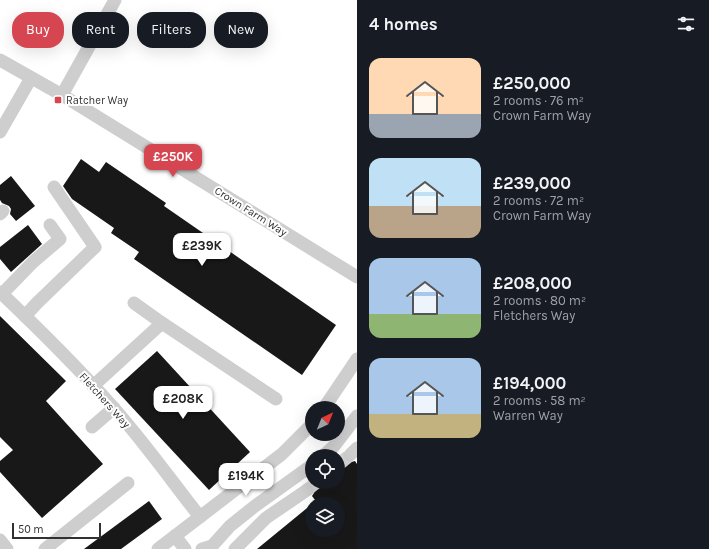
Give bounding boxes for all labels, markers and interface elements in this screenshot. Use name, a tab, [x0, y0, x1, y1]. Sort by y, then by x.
chip: Buy	[12, 12, 64, 48]
chip: Rent	[72, 12, 129, 48]
chip: Filters	[137, 12, 206, 48]
chip: New	[214, 12, 268, 48]
icon: filters	[675, 13, 697, 35]
text: 4 homes	[369, 14, 438, 34]
text: £250,000	[493, 73, 571, 93]
icon: home	[401, 74, 449, 122]
text: 2 rooms · 76 m²	[493, 93, 584, 108]
place label: Ratcher Way	[66, 94, 128, 107]
marker: Ratcher Way	[53, 95, 63, 105]
text: Crown Farm Way	[493, 108, 591, 123]
pin: £250K	[145, 144, 201, 178]
text: £250K	[153, 149, 193, 164]
text: £239,000	[493, 173, 571, 193]
icon: home	[401, 174, 449, 222]
street label: Crown Farm Way	[212, 184, 289, 239]
text: 2 rooms · 72 m²	[493, 193, 584, 208]
text: Crown Farm Way	[493, 208, 591, 223]
pin: £239K	[174, 233, 230, 267]
text: £239K	[182, 238, 222, 253]
text: £208,000	[493, 273, 572, 293]
icon: home	[401, 274, 449, 322]
text: 2 rooms · 80 m²	[493, 293, 586, 308]
text: Fletchers Way	[493, 308, 575, 323]
street label: Fletchers Way	[77, 370, 133, 431]
text: £194,000	[493, 373, 566, 393]
icon: home	[401, 374, 449, 422]
pin: £208K	[155, 386, 211, 420]
text: £208K	[163, 391, 203, 406]
text: 2 rooms · 58 m²	[493, 393, 586, 408]
north arrow	[305, 401, 345, 441]
map controls	[305, 401, 345, 537]
text: Warren Way	[493, 408, 563, 423]
button: locate	[305, 449, 345, 489]
pin: £194K	[218, 463, 274, 497]
text: £194K	[228, 468, 264, 483]
button: layers	[305, 497, 345, 537]
scale bar	[12, 521, 101, 540]
text: 50 m	[18, 523, 44, 536]

